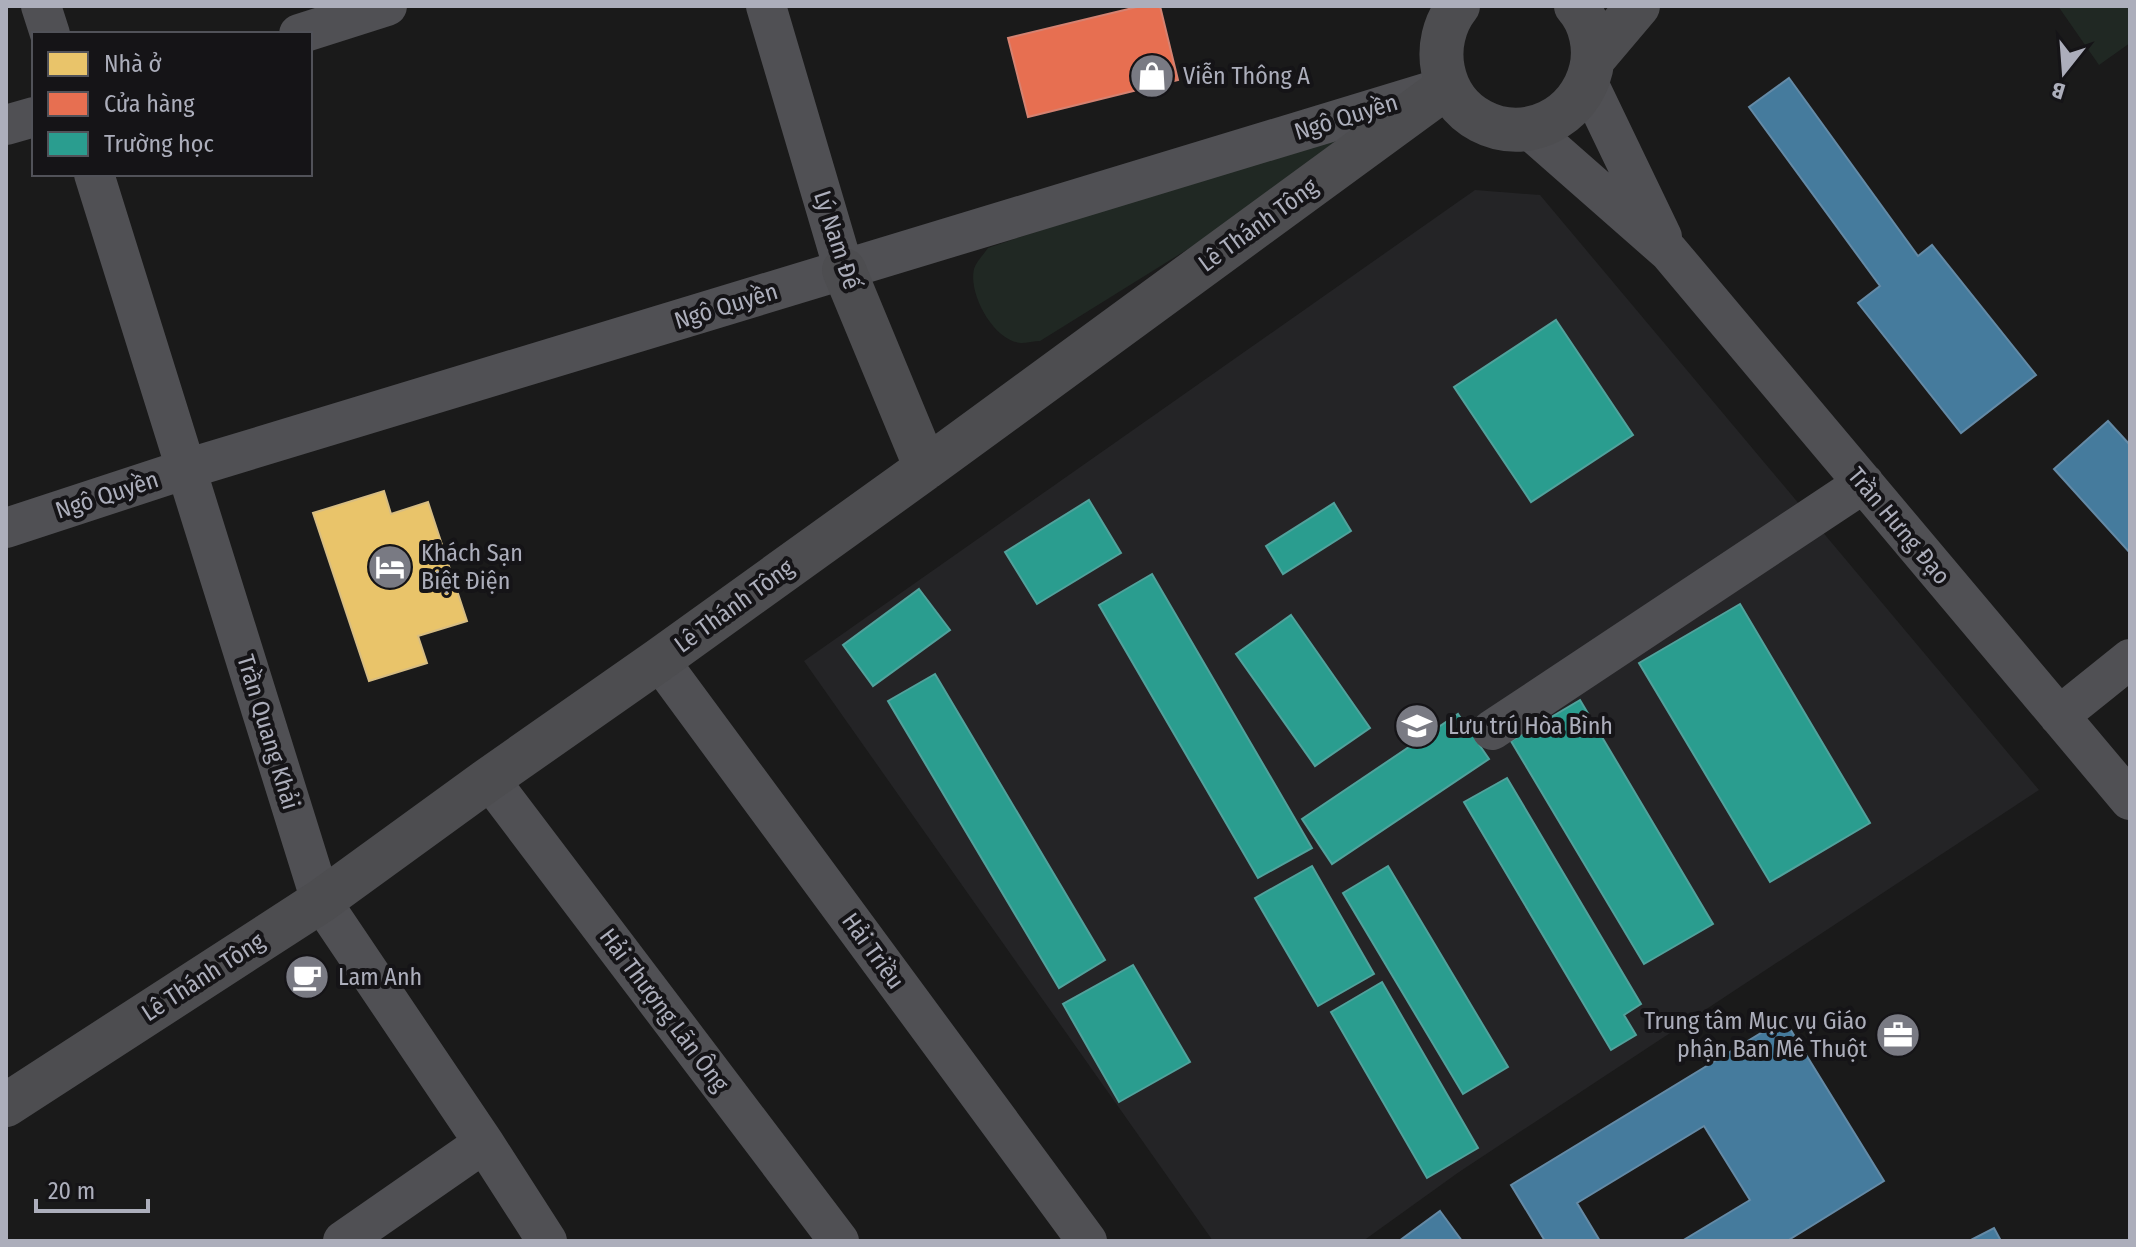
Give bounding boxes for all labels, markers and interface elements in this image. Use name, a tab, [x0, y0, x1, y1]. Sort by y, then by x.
legend	[32, 32, 312, 176]
north arrow	[2024, 32, 2104, 112]
text: Nhà ở	[104, 50, 162, 78]
shop icon: Viễn Thông A	[1128, 52, 1176, 100]
place label: Viễn Thông A	[1183, 62, 1310, 90]
text: B	[2048, 76, 2068, 105]
street label: Ngô Quyền	[1291, 88, 1401, 146]
text: Cửa hàng	[104, 90, 195, 118]
text: Trường học	[104, 130, 214, 158]
street label: Lê Thánh Tông	[1193, 172, 1324, 278]
street label: Lý Nam Đế	[808, 187, 866, 293]
street label: Ngô Quyền	[671, 277, 781, 335]
street label: Trần Hưng Đạo	[1842, 462, 1956, 590]
street label: Ngô Quyền	[52, 465, 162, 525]
place label: Khách Sạn Biệt Điện	[421, 539, 523, 595]
hotel icon: Khách Sạn Biệt Điện	[366, 543, 414, 591]
street label: Lê Thánh Tông	[669, 553, 800, 659]
street label: Trần Quang Khải	[231, 651, 305, 813]
school or university icon: Lưu trú Hòa Bình	[1393, 702, 1441, 750]
place label: Lưu trú Hòa Bình	[1448, 712, 1613, 740]
street label: Hải Triều	[836, 907, 910, 995]
street label: Hải Thượng Lãn Ông	[594, 922, 736, 1098]
street label: Lê Thánh Tông	[136, 927, 270, 1027]
cafe icon: Lam Anh	[283, 953, 331, 1001]
place label: Lam Anh	[338, 963, 422, 991]
place label: Trung tâm Mục vụ Giáo phận Ban Mê Thuột	[1644, 1007, 1867, 1063]
office icon: Trung tâm Mục vụ Giáo phận Ban Mê Thuột	[1874, 1011, 1922, 1059]
scale bar	[36, 1163, 148, 1213]
text: 20 m	[48, 1177, 95, 1205]

